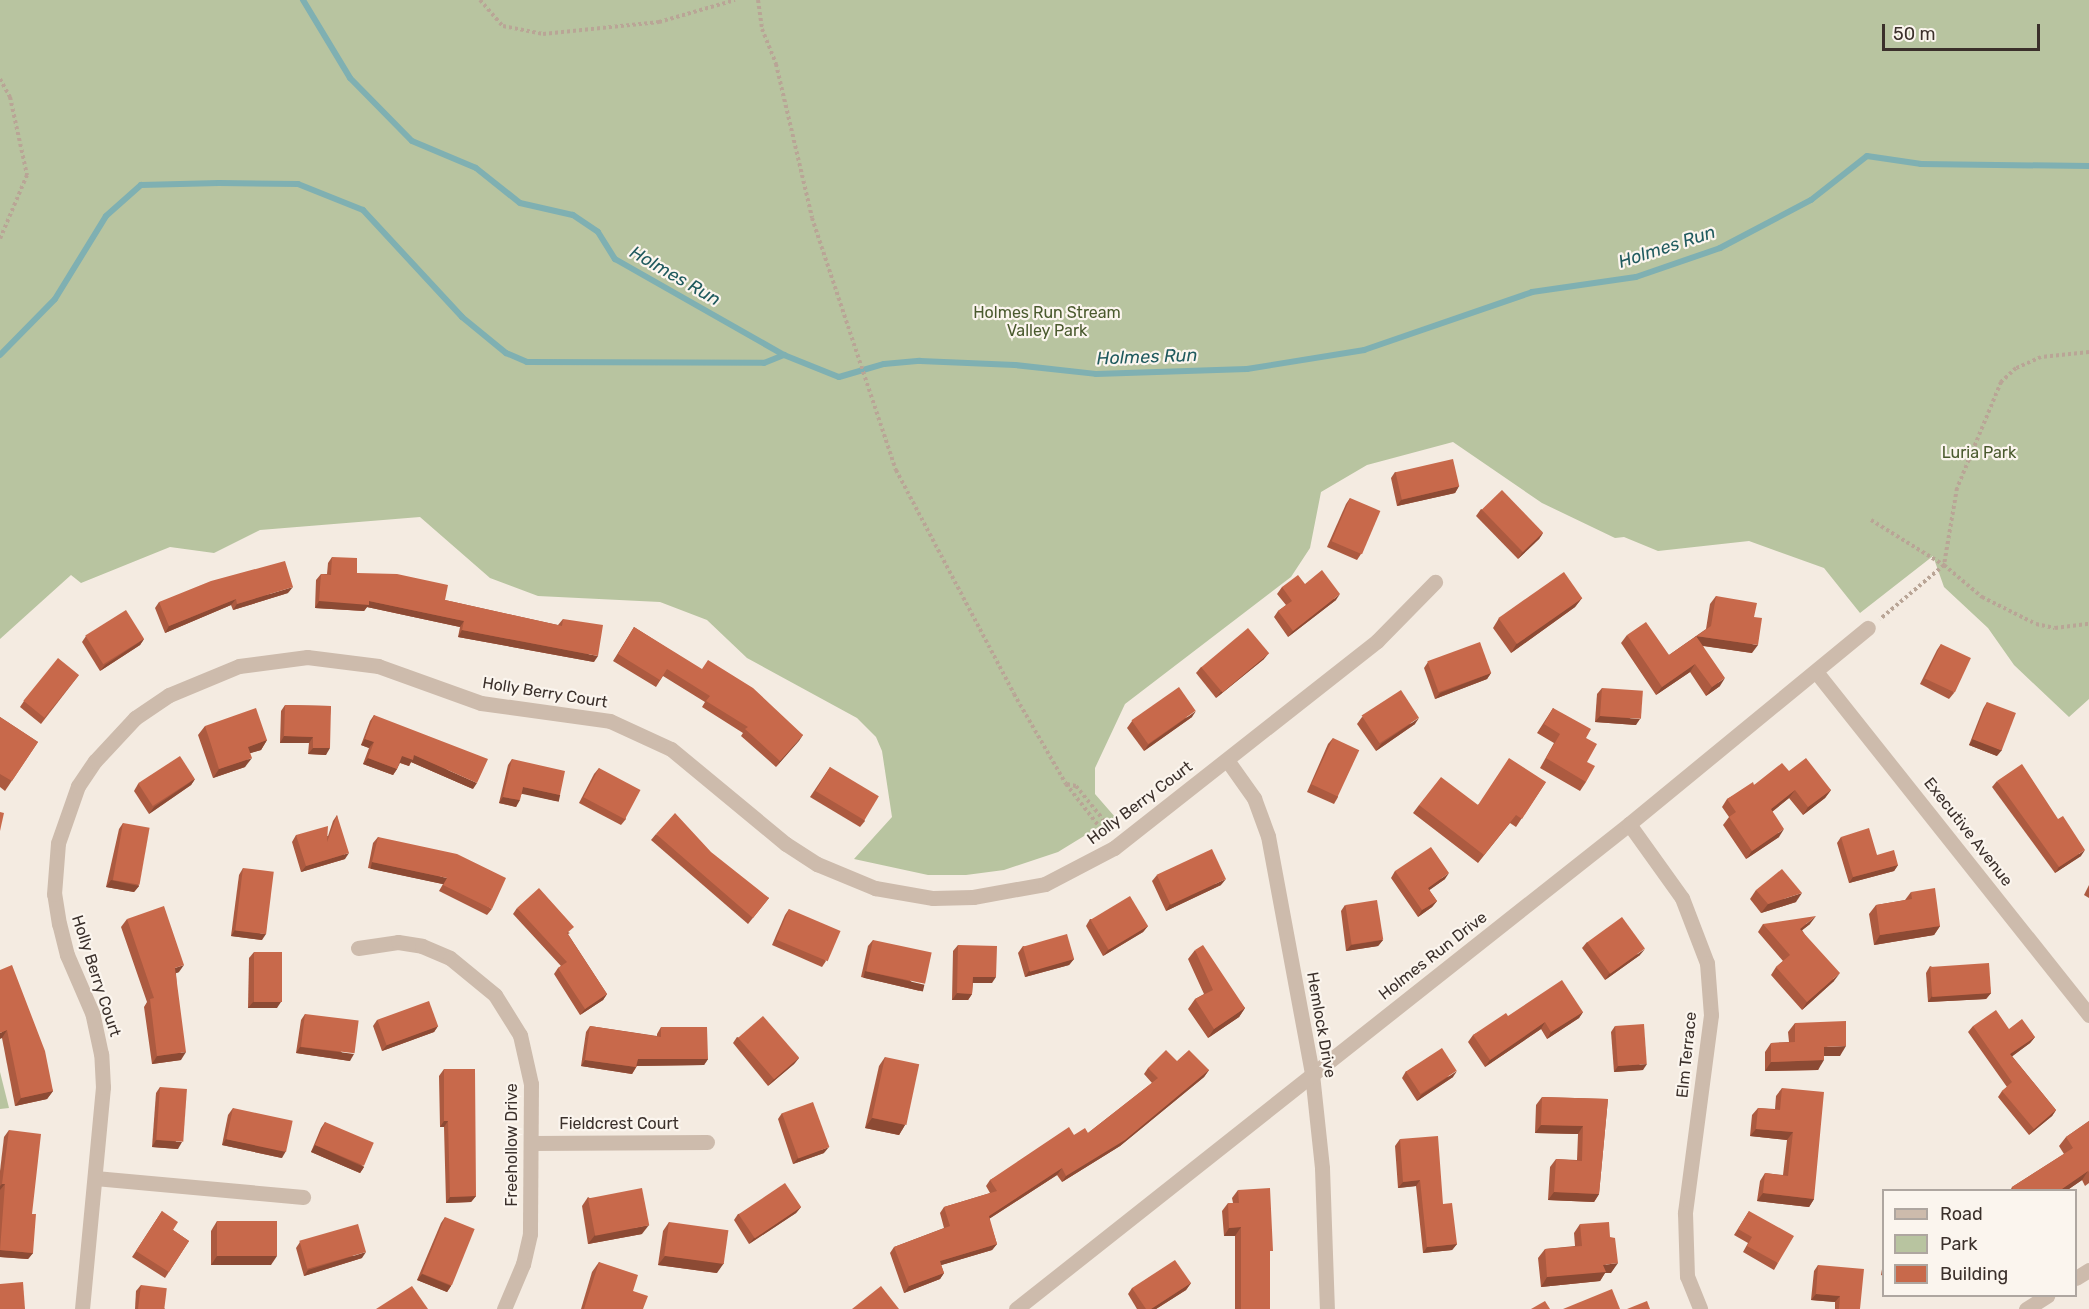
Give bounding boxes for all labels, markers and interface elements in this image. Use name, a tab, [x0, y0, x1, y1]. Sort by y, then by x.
scale bar	[1885, 12, 2042, 50]
text: 50 m	[1893, 23, 1936, 45]
water label: Holmes Run	[1616, 221, 1718, 273]
water label: Holmes Run	[626, 241, 724, 311]
park label: Holmes Run Stream Valley Park	[973, 303, 1121, 341]
water label: Holmes Run	[1096, 344, 1198, 370]
park label: Luria Park	[1942, 443, 2016, 463]
street label: Holly Berry Court	[481, 674, 609, 712]
street label: Holly Berry Court	[1083, 757, 1197, 849]
street label: Executive Avenue	[1919, 774, 2017, 890]
street label: Holmes Run Drive	[1375, 908, 1491, 1004]
street label: Holly Berry Court	[67, 912, 125, 1040]
street label: Hemlock Drive	[1302, 971, 1340, 1079]
street label: Elm Terrace	[1673, 1011, 1701, 1099]
street label: Freehollow Drive	[502, 1083, 522, 1207]
street label: Fieldcrest Court	[559, 1114, 679, 1134]
legend	[1882, 1189, 2077, 1297]
text: Road	[1940, 1203, 1983, 1225]
text: Park	[1940, 1233, 1977, 1255]
text: Building	[1940, 1263, 2008, 1285]

